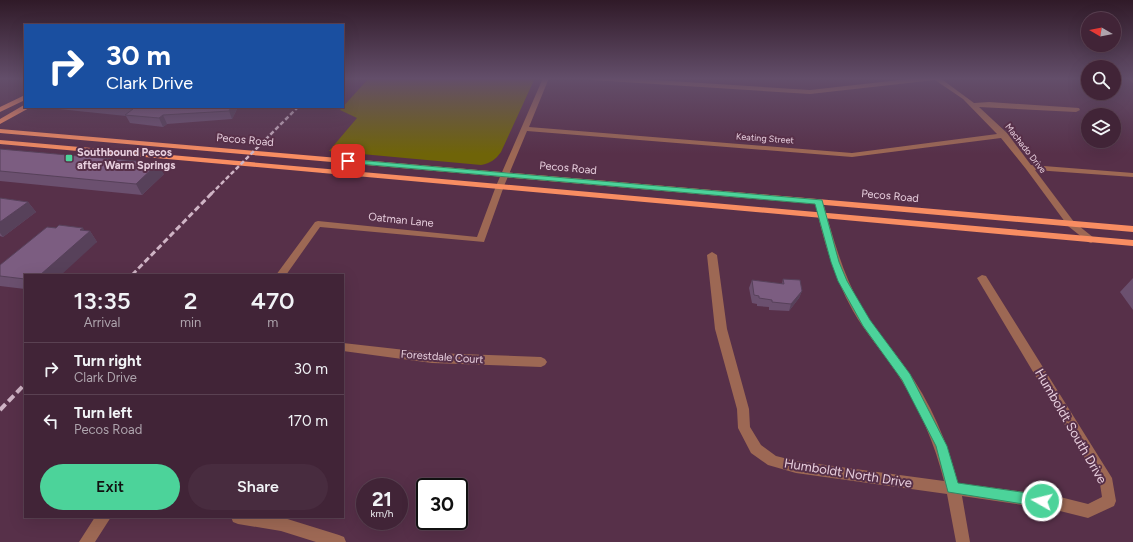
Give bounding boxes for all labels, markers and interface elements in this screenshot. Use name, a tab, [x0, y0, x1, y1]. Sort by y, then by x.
north arrow	[1081, 12, 1121, 52]
map controls	[1081, 12, 1121, 148]
text: 30 m	[106, 38, 171, 72]
icon: right	[40, 40, 92, 92]
button: search	[1081, 60, 1121, 100]
text: Clark Drive	[106, 72, 193, 94]
button: layers	[1081, 108, 1121, 148]
street label: Machado Drive	[1003, 121, 1049, 175]
street label: Keating Street	[736, 130, 795, 146]
street label: Pecos Road	[216, 131, 274, 149]
pin	[331, 144, 365, 178]
place label: Southbound Pecos after Warm Springs	[77, 146, 175, 172]
icon: arrive	[337, 150, 359, 172]
marker: Southbound Pecos after Warm Springs	[64, 153, 74, 163]
street label: Pecos Road	[539, 159, 597, 177]
street label: Pecos Road	[861, 187, 919, 205]
street label: Oatman Lane	[368, 210, 434, 230]
text: 13:35	[73, 286, 131, 315]
text: 2	[184, 286, 198, 315]
text: 470	[251, 286, 295, 315]
text: Arrival	[84, 315, 120, 330]
text: min	[180, 315, 201, 330]
text: m	[267, 315, 278, 330]
street label: Forestdale Court	[400, 348, 484, 366]
text: Turn right	[74, 352, 142, 370]
icon: right	[40, 358, 62, 380]
text: 30 m	[294, 360, 328, 378]
street label: Humboldt South Drive	[1032, 366, 1110, 486]
text: Clark Drive	[74, 370, 137, 385]
text: Turn left	[74, 404, 132, 422]
icon: left	[40, 410, 62, 432]
text: 170 m	[288, 412, 328, 430]
text: Pecos Road	[74, 422, 142, 437]
street label: Humboldt North Drive	[783, 455, 913, 491]
button: Exit	[40, 464, 180, 510]
button: Share	[188, 464, 328, 510]
speed limit sign: 30	[416, 478, 468, 530]
position arrow	[1021, 480, 1063, 522]
text: 21	[372, 487, 392, 511]
text: km/h	[371, 507, 393, 520]

